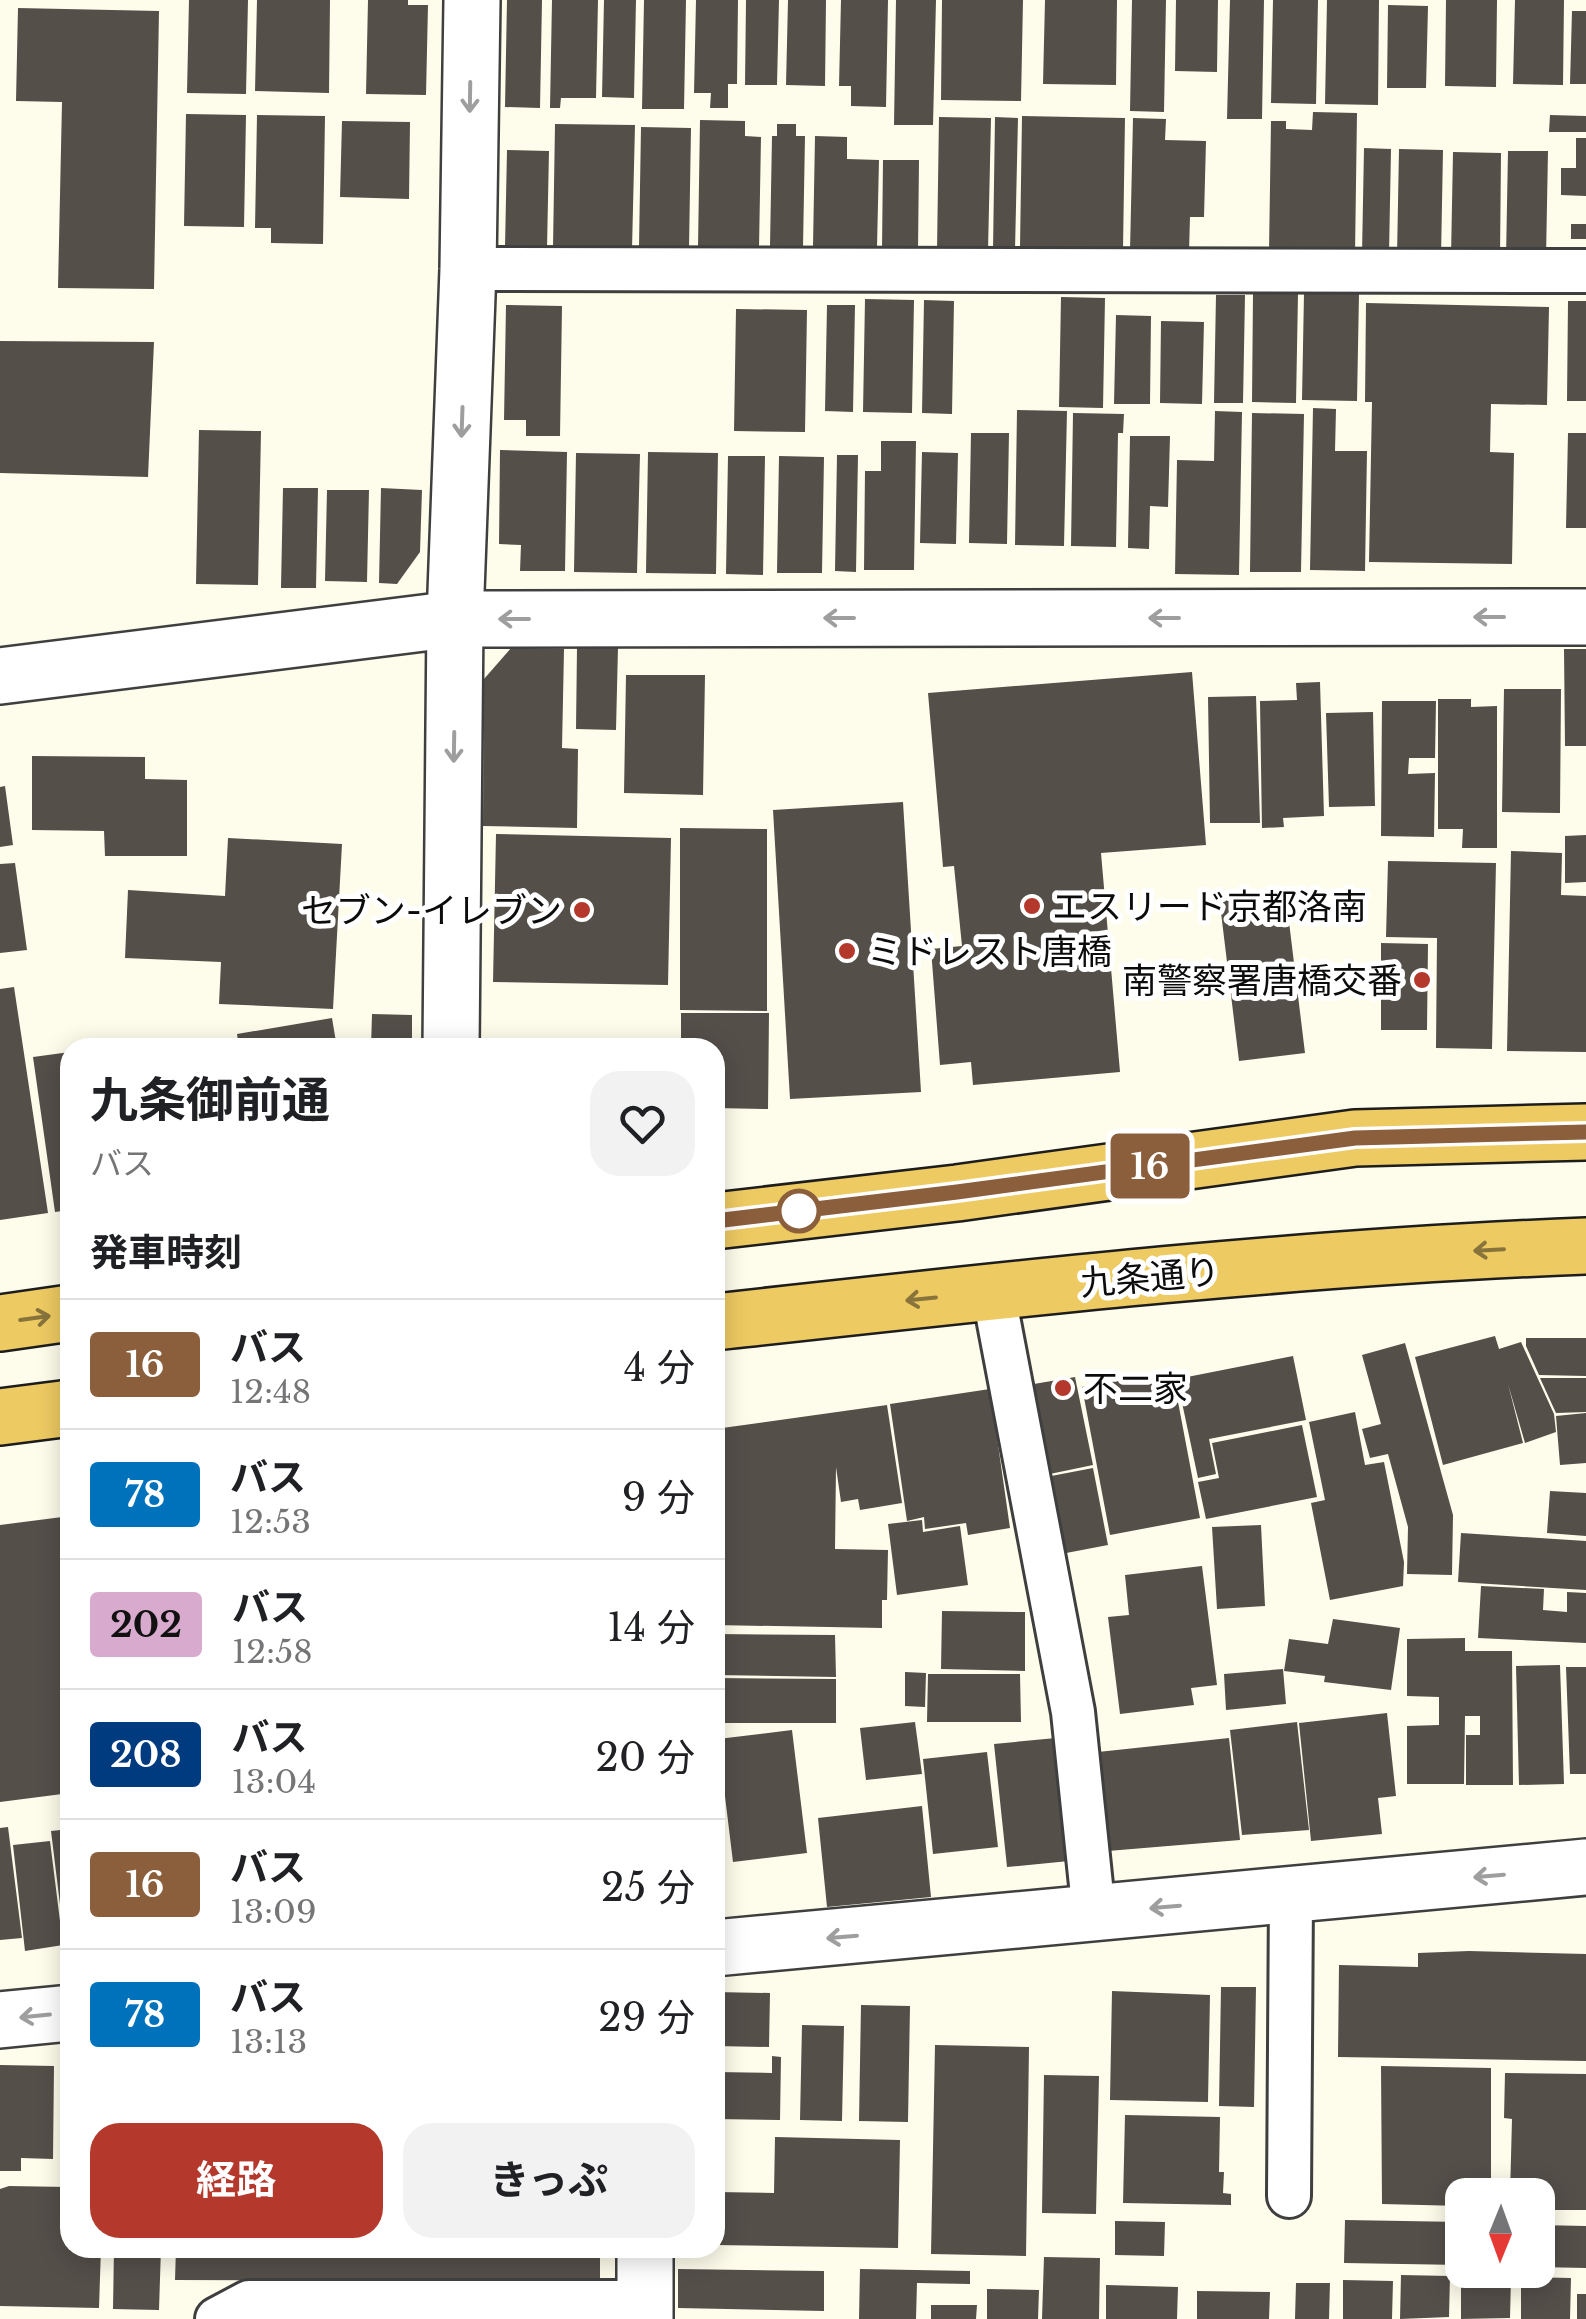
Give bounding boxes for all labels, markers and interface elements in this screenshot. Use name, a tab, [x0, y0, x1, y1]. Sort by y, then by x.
one-way arrow	[460, 80, 480, 113]
one-way arrow	[452, 406, 471, 438]
one-way arrow	[823, 608, 856, 628]
one-way arrow	[1148, 608, 1180, 627]
one-way arrow	[1473, 608, 1506, 626]
one-way arrow	[498, 610, 530, 628]
one-way arrow	[444, 731, 463, 763]
place label: エスリード京都洛南	[1052, 885, 1367, 928]
place label: セブン-イレブン	[301, 889, 562, 932]
marker: エスリード京都洛南	[1021, 895, 1043, 917]
marker: セブン-イレブン	[571, 899, 593, 921]
place label: ミドレスト唐橋	[867, 930, 1112, 973]
marker: ミドレスト唐橋	[836, 940, 858, 962]
place label: 南警察署唐橋交番	[1122, 959, 1402, 1002]
marker: 南警察署唐橋交番	[1411, 969, 1433, 991]
text: 九条御前通	[90, 1070, 330, 1130]
button: heart	[590, 1071, 695, 1176]
line badge: 16	[1105, 1134, 1195, 1198]
text: バス	[90, 1144, 154, 1184]
text: 16	[1131, 1145, 1169, 1188]
unlabelled marker	[778, 1190, 820, 1232]
text: 発車時刻	[90, 1229, 242, 1276]
one-way arrow	[1473, 1241, 1505, 1260]
street label: 九条通り	[1078, 1249, 1222, 1305]
one-way arrow	[905, 1290, 937, 1309]
one-way arrow	[18, 1308, 51, 1326]
text: バス	[230, 1324, 306, 1371]
text: 16	[126, 1343, 164, 1386]
text: 4 分	[624, 1344, 695, 1391]
place label: 不二家	[1083, 1367, 1188, 1410]
text: 12:48	[230, 1372, 311, 1412]
marker: 不二家	[1052, 1377, 1074, 1399]
text: バス	[230, 1454, 306, 1501]
text: 78	[125, 1473, 165, 1516]
text: 9 分	[622, 1474, 695, 1521]
text: 12:53	[230, 1502, 311, 1542]
text: バス	[232, 1584, 308, 1631]
text: 202	[110, 1603, 182, 1646]
text: 14 分	[607, 1604, 695, 1651]
text: 12:58	[232, 1632, 313, 1672]
text: バス	[231, 1714, 307, 1761]
text: 208	[110, 1733, 181, 1776]
text: 20 分	[596, 1734, 695, 1781]
text: 13:04	[231, 1762, 316, 1802]
text: バス	[230, 1844, 306, 1891]
text: 16	[126, 1863, 164, 1906]
text: 25 分	[601, 1864, 695, 1911]
one-way arrow	[1473, 1867, 1506, 1886]
text: 13:09	[230, 1892, 317, 1932]
one-way arrow	[1150, 1898, 1182, 1917]
one-way arrow	[826, 1927, 858, 1946]
text: バス	[230, 1974, 306, 2021]
text: 78	[125, 1993, 165, 2036]
text: 29 分	[598, 1994, 695, 2041]
one-way arrow	[19, 2007, 52, 2026]
text: 13:13	[230, 2022, 307, 2062]
button: 経路	[90, 2123, 383, 2238]
button: きっぷ	[403, 2123, 695, 2238]
north arrow	[1445, 2178, 1555, 2288]
map controls	[1445, 2178, 1555, 2288]

